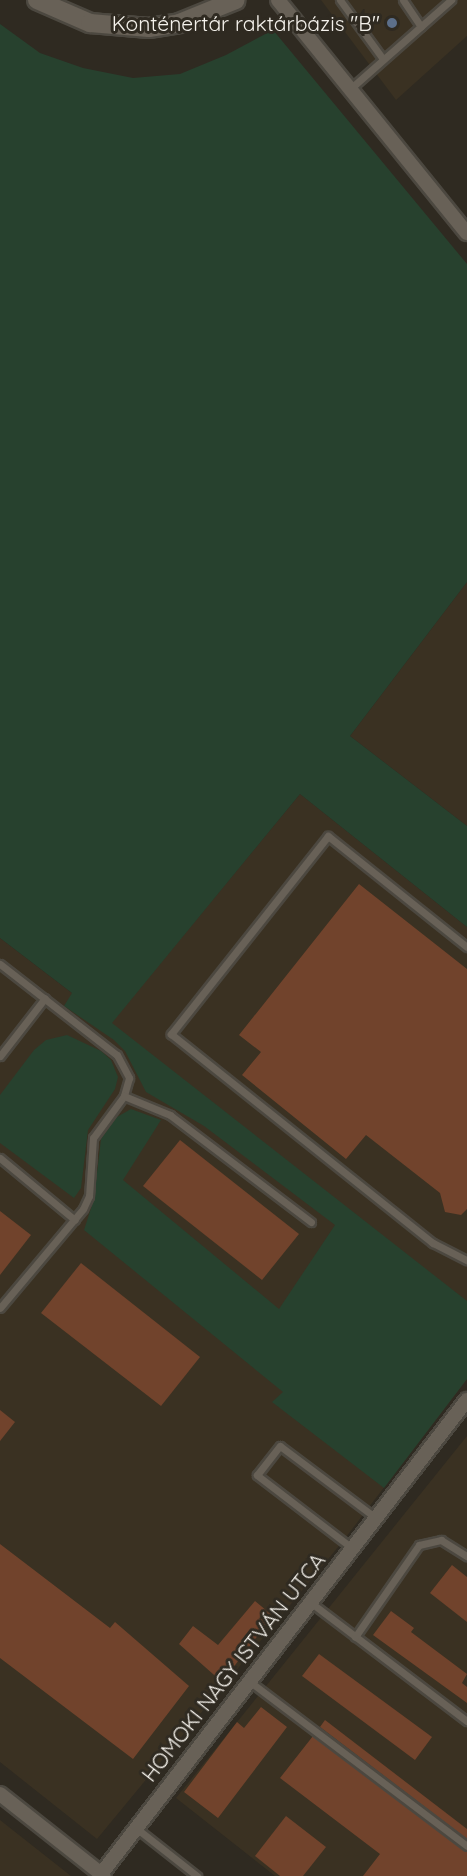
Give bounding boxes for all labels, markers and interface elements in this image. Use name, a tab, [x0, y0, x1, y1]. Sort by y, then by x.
place label: Konténertár raktárbázis "B"	[112, 10, 380, 36]
marker: Konténertár raktárbázis "B"	[385, 16, 399, 30]
street label: HOMOKI NAGY ISTVÁN UTCA	[136, 1548, 330, 1786]

